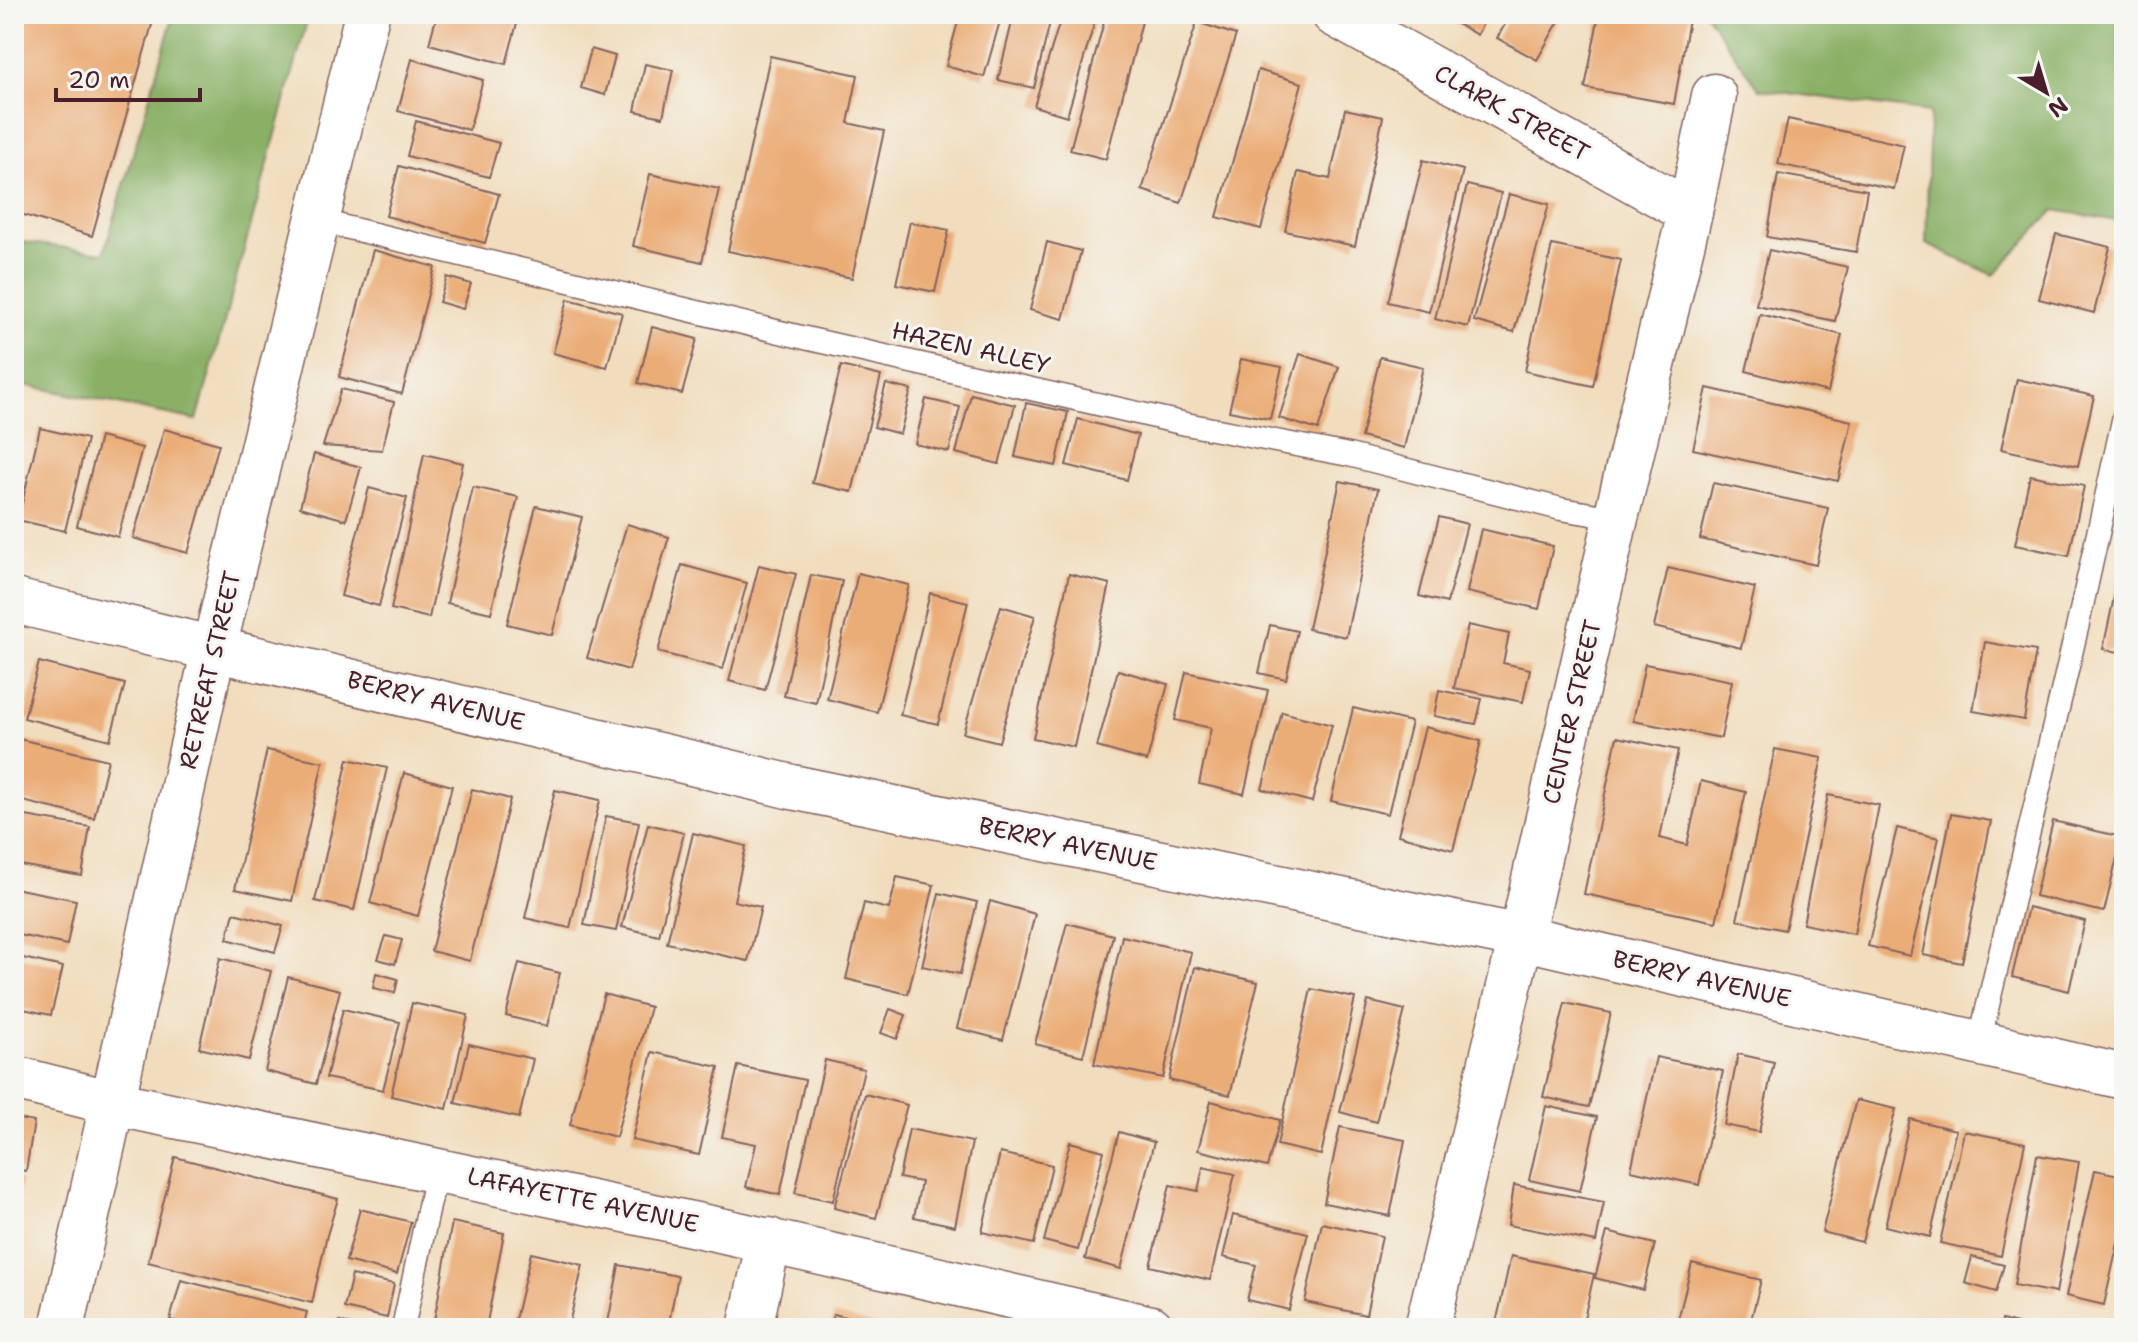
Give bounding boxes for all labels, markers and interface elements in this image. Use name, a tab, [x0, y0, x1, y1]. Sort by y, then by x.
scale bar	[56, 52, 200, 102]
north arrow	[2006, 52, 2086, 132]
street label: CLARK STREET	[1429, 57, 1596, 169]
text: 20 m	[68, 64, 130, 96]
text: N	[2042, 91, 2074, 124]
street label: HAZEN ALLEY	[889, 314, 1054, 382]
street label: RETREAT STREET	[172, 568, 248, 772]
street label: CENTER STREET	[1535, 616, 1609, 807]
street label: BERRY AVENUE	[344, 663, 528, 739]
street label: BERRY AVENUE	[976, 809, 1160, 879]
street label: BERRY AVENUE	[1610, 943, 1794, 1015]
street label: LAFAYETTE AVENUE	[464, 1160, 702, 1240]

